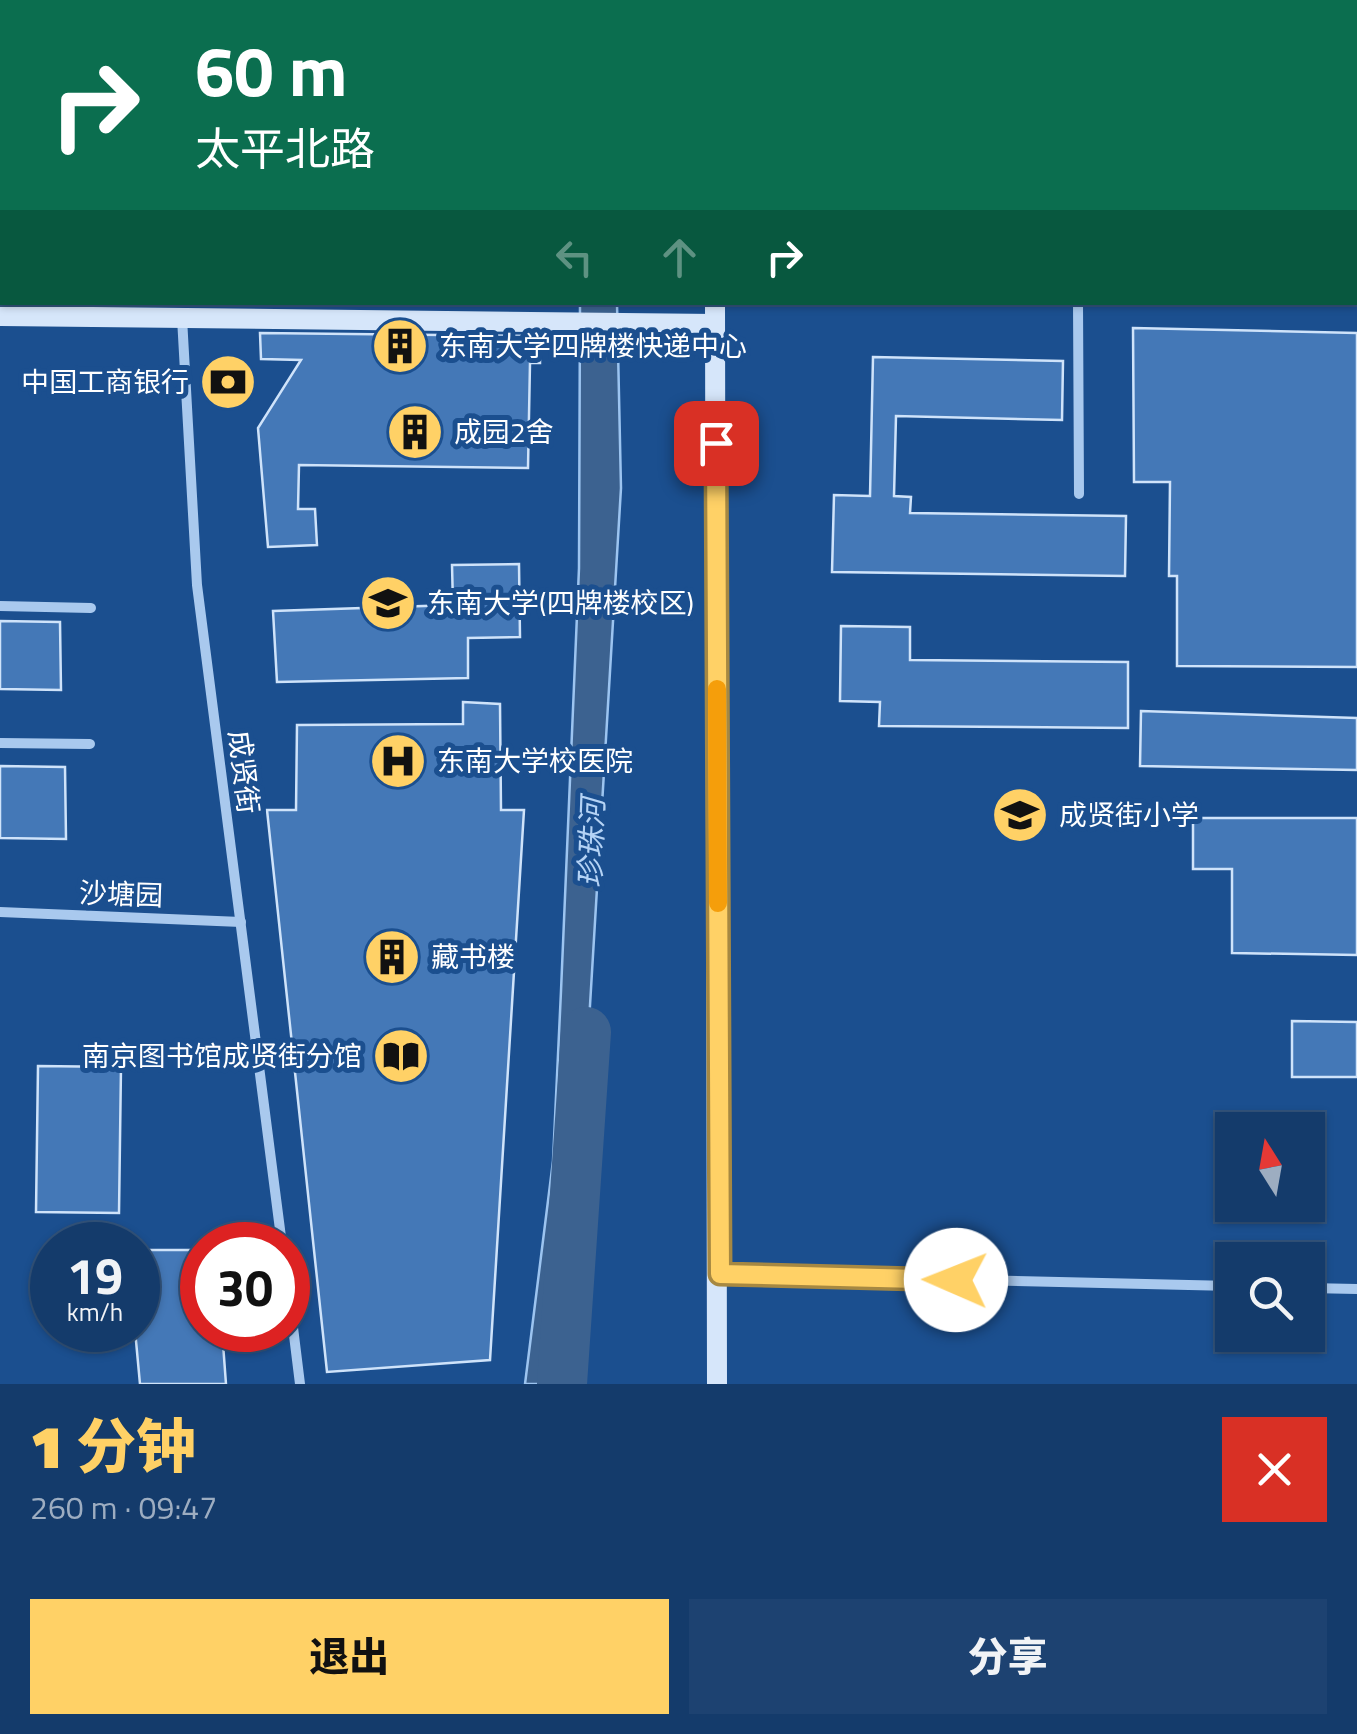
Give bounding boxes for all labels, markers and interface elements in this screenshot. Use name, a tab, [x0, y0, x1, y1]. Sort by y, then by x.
text: 60 m	[195, 17, 348, 123]
icon: right	[30, 40, 160, 170]
text: 太平北路	[195, 114, 375, 182]
icon: left	[547, 230, 602, 285]
icon: ahead	[652, 230, 707, 285]
icon: right	[757, 230, 812, 285]
building icon: 东南大学四牌楼快递中心	[370, 316, 430, 376]
place label: 东南大学四牌楼快递中心	[439, 324, 747, 367]
bank icon: 中国工商银行	[198, 352, 258, 412]
place label: 中国工商银行	[21, 360, 189, 403]
pin	[674, 401, 759, 486]
building icon: 成园2舍	[385, 402, 445, 462]
place label: 成园2舍	[454, 410, 554, 453]
icon: arrive	[689, 416, 744, 471]
school or university icon: 东南大学(四牌楼校区)	[358, 573, 418, 633]
place label: 东南大学(四牌楼校区)	[427, 581, 694, 624]
street label: 成贤街	[218, 728, 271, 816]
hospital icon: 东南大学校医院	[368, 731, 428, 791]
place label: 东南大学校医院	[437, 739, 633, 782]
school or university icon: 成贤街小学	[990, 785, 1050, 845]
water label: 珍珠河	[566, 792, 616, 889]
place label: 成贤街小学	[1059, 793, 1199, 836]
street label: 沙塘园	[78, 871, 164, 916]
building icon: 藏书楼	[362, 927, 422, 987]
place label: 藏书楼	[431, 935, 515, 978]
library icon: 南京图书馆成贤街分馆	[371, 1026, 431, 1086]
place label: 南京图书馆成贤街分馆	[82, 1034, 362, 1077]
north arrow	[1215, 1112, 1325, 1222]
map controls	[1215, 1112, 1325, 1352]
speed limit sign: 30	[180, 1222, 310, 1352]
position arrow	[904, 1228, 1008, 1332]
text: 19	[67, 1237, 123, 1313]
button: search	[1215, 1242, 1325, 1352]
text: km/h	[67, 1293, 123, 1331]
text: 1 分钟	[30, 1400, 196, 1491]
button: close	[1222, 1417, 1327, 1522]
text: 260 m · 09:47	[30, 1483, 217, 1531]
button: 退出	[30, 1599, 669, 1714]
button: 分享	[689, 1599, 1327, 1714]

